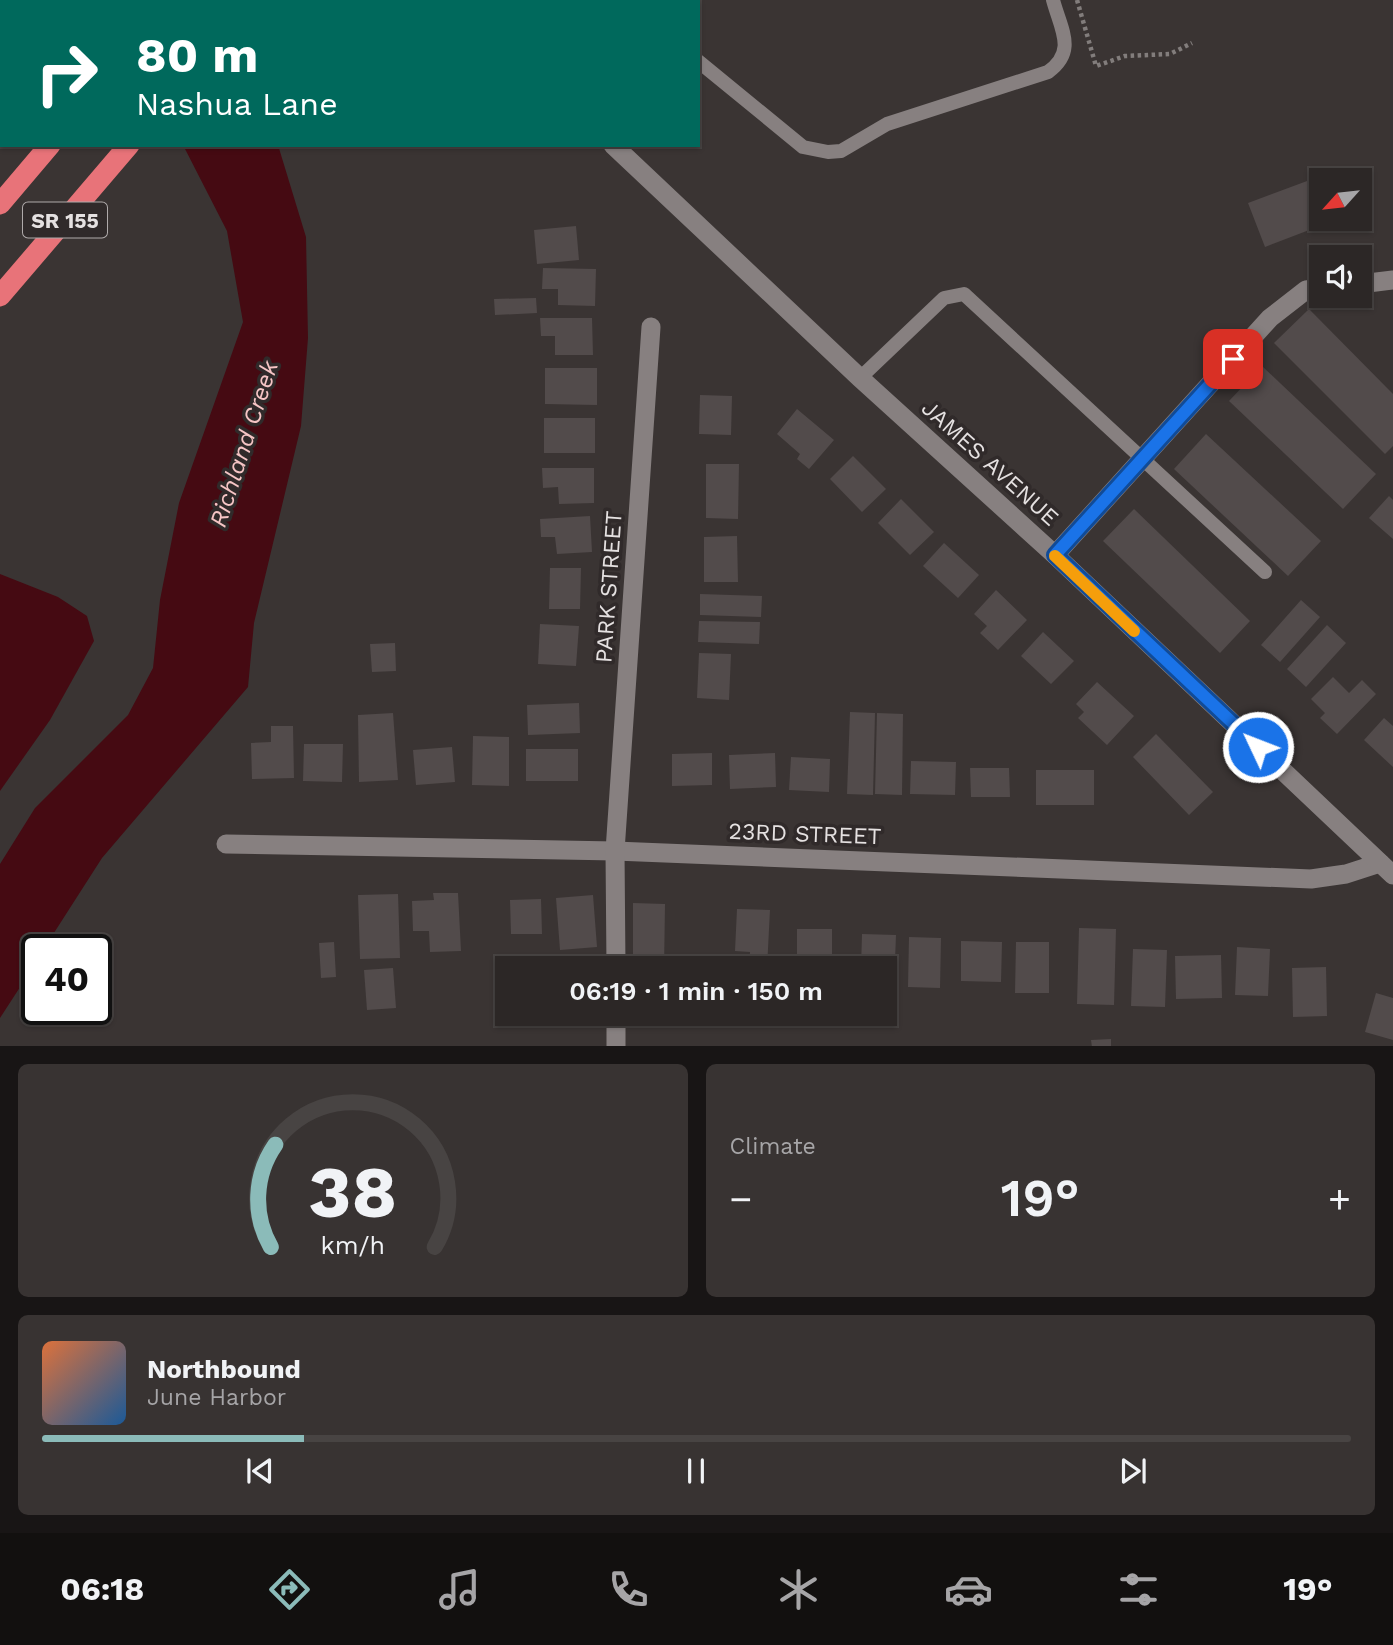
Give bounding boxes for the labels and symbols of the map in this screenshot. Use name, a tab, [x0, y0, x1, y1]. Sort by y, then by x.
north arrow	[1309, 168, 1372, 231]
road number: SR 155	[23, 202, 107, 238]
pin	[1203, 329, 1263, 389]
water label: Richland Creek	[204, 356, 284, 531]
street label: JAMES AVENUE	[916, 394, 1064, 532]
street label: PARK STREET	[590, 510, 628, 664]
position arrow	[1221, 710, 1295, 784]
street label: 23RD STREET	[728, 818, 882, 850]
speed limit sign: 40	[21, 934, 112, 1025]

